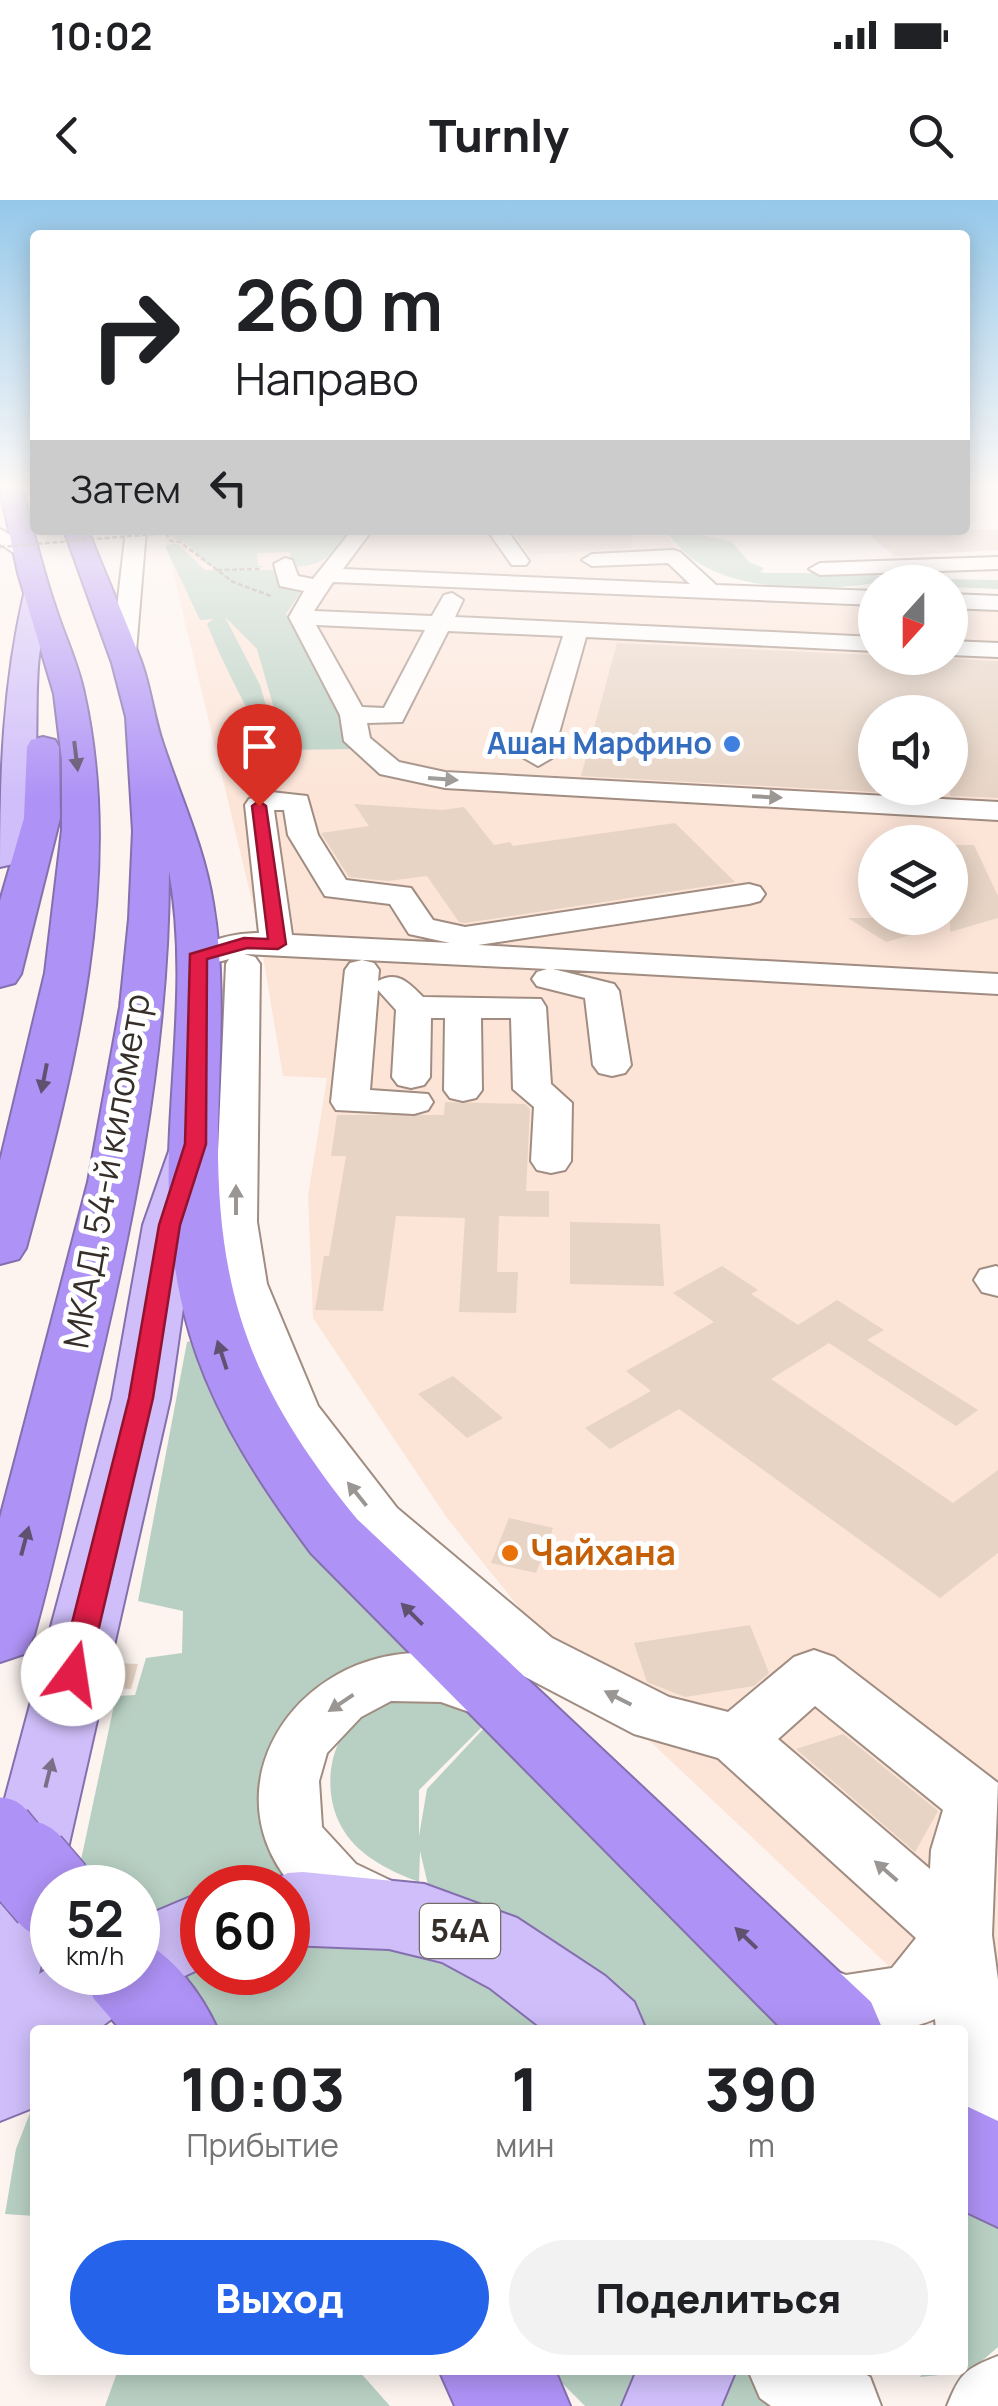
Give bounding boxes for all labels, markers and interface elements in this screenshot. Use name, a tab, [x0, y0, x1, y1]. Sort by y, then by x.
text: 10:02	[50, 9, 152, 61]
text: Turnly	[429, 104, 569, 166]
icon: back	[40, 108, 95, 163]
icon: search	[903, 108, 958, 163]
text: 260 m	[235, 256, 443, 352]
icon: right	[70, 270, 200, 400]
text: Направо	[235, 347, 419, 409]
icon: left	[201, 460, 256, 515]
text: Затем	[70, 462, 181, 514]
north arrow	[858, 565, 968, 675]
map controls	[858, 565, 968, 935]
button: sound	[858, 695, 968, 805]
pin	[217, 704, 302, 807]
icon: arrive	[232, 719, 287, 774]
place label: Ашан Марфино	[487, 722, 712, 763]
marker: Ашан Марфино	[721, 733, 743, 755]
one-way arrow	[68, 741, 84, 773]
one-way arrow	[428, 771, 459, 787]
one-way arrow	[752, 789, 784, 805]
button: layers	[858, 825, 968, 935]
street label: МКАД, 54-й километр	[51, 990, 161, 1352]
one-way arrow	[36, 1063, 51, 1094]
one-way arrow	[228, 1183, 244, 1215]
one-way arrow	[214, 1339, 229, 1369]
one-way arrow	[347, 1481, 368, 1507]
one-way arrow	[18, 1525, 34, 1556]
place label: Чайхана	[530, 1528, 676, 1576]
marker: Чайхана	[499, 1542, 521, 1564]
one-way arrow	[401, 1603, 425, 1626]
position arrow	[21, 1622, 125, 1726]
one-way arrow	[603, 1690, 632, 1707]
one-way arrow	[328, 1693, 355, 1712]
one-way arrow	[41, 1757, 57, 1788]
one-way arrow	[873, 1860, 898, 1882]
speed limit sign: 60	[180, 1865, 310, 1995]
text: 52	[66, 1884, 124, 1952]
road number: 54А	[420, 1904, 500, 1958]
one-way arrow	[735, 1927, 759, 1950]
text: km/h	[66, 1938, 124, 1973]
text: 10:03	[180, 2047, 345, 2129]
text: 1	[511, 2047, 539, 2129]
text: 390	[705, 2047, 818, 2129]
text: Прибытие	[186, 2123, 339, 2167]
text: мин	[495, 2123, 555, 2167]
text: m	[748, 2123, 775, 2167]
button: Выход	[70, 2240, 489, 2355]
button: Поделиться	[509, 2240, 928, 2355]

